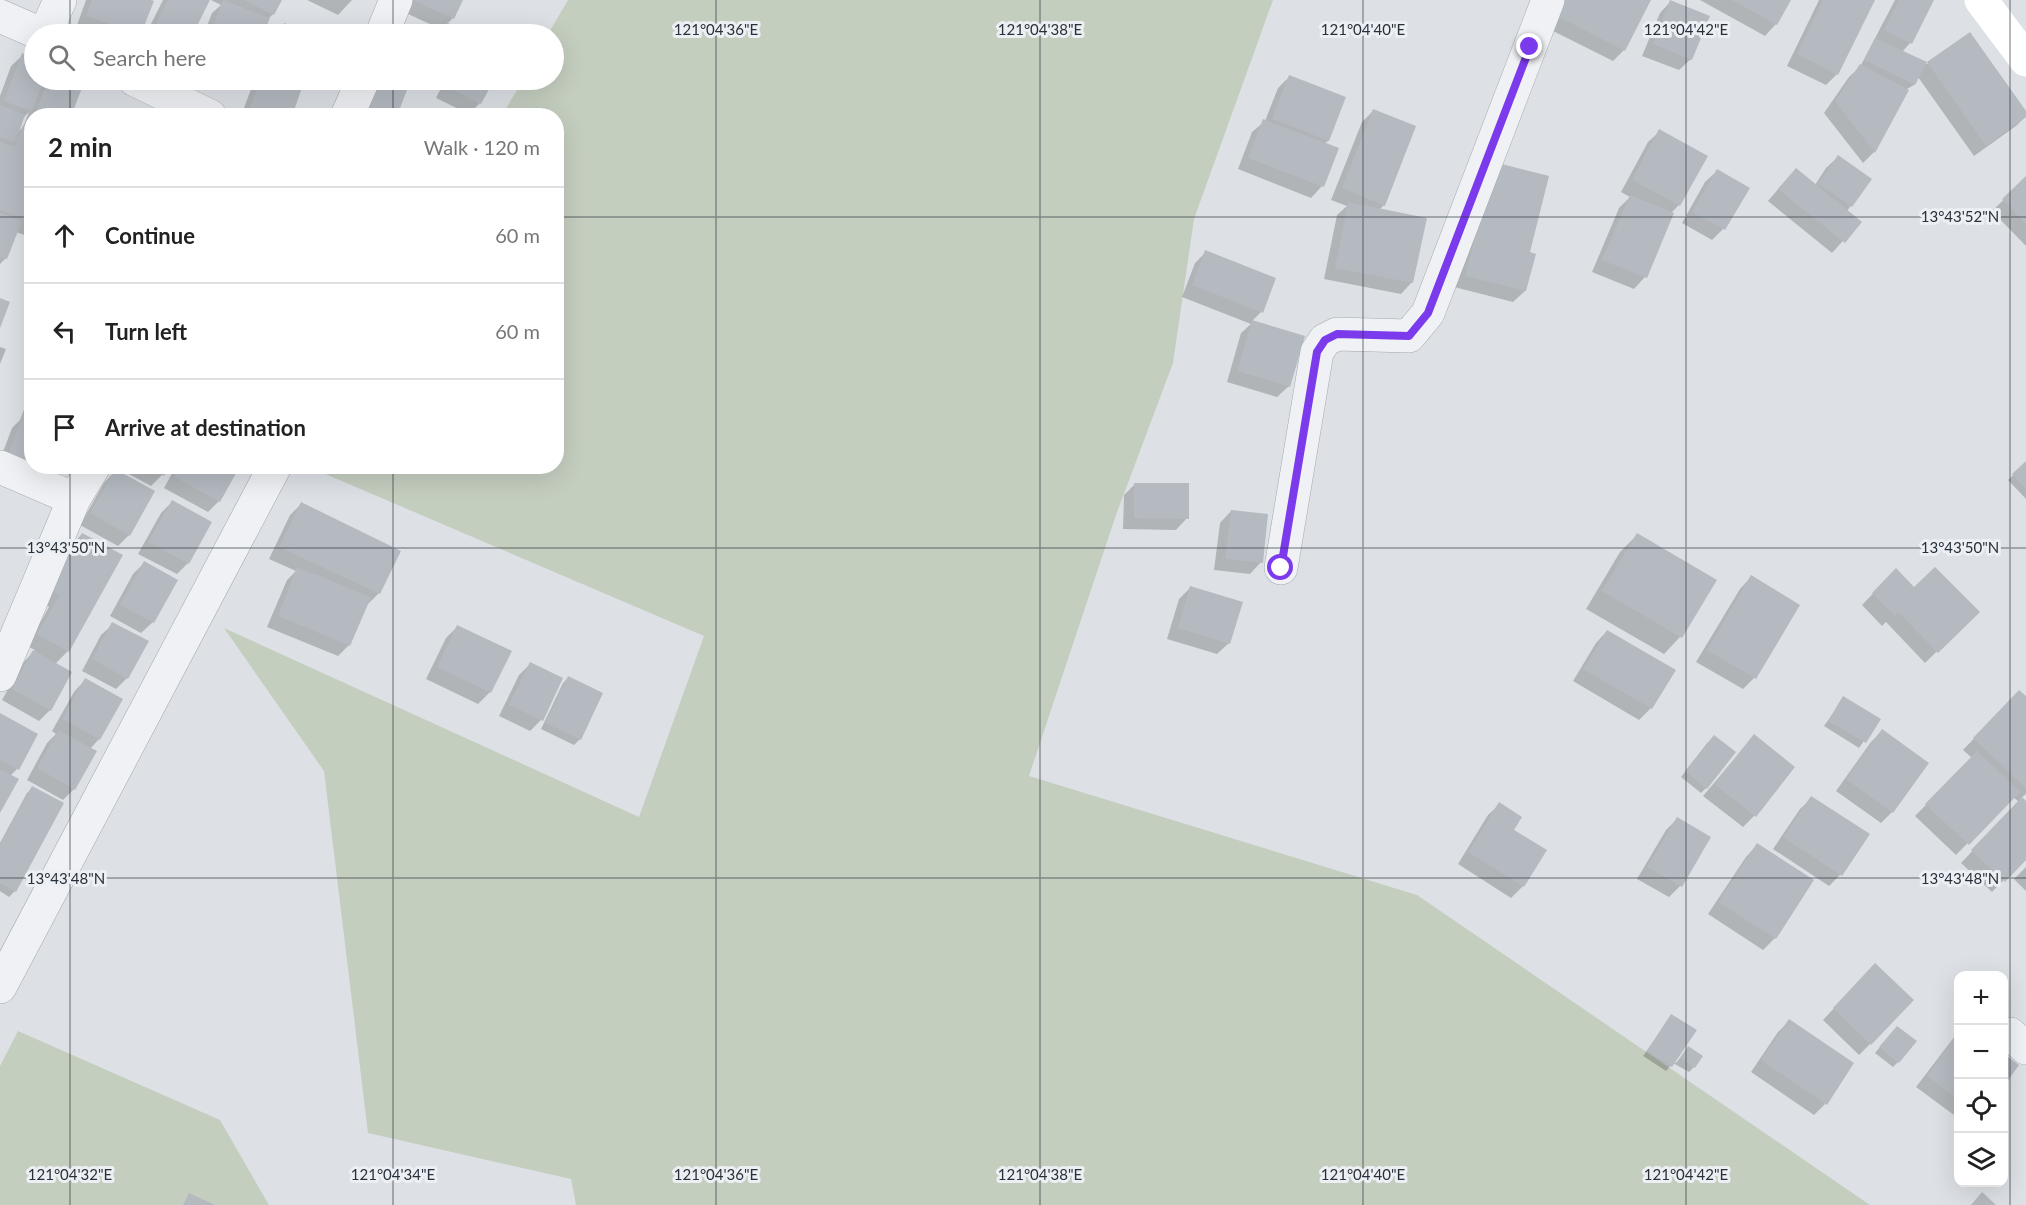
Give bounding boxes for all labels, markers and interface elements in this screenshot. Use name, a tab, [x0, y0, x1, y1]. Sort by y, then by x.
text: 121°04'36"E	[674, 20, 758, 38]
text: 121°04'38"E	[998, 20, 1082, 38]
text: 121°04'40"E	[1321, 20, 1405, 38]
text: 121°04'42"E	[1644, 20, 1728, 38]
search box	[24, 24, 564, 90]
route end	[1516, 33, 1542, 59]
icon: search	[45, 41, 78, 74]
text: Search here	[93, 44, 206, 71]
text: 2 min	[48, 131, 112, 163]
text: Walk · 120 m	[424, 135, 540, 159]
text: 13°43'52"N	[1921, 207, 1999, 225]
icon: ahead	[48, 219, 81, 252]
text: Continue	[105, 222, 195, 249]
text: 60 m	[495, 223, 540, 247]
icon: left	[48, 315, 81, 348]
text: Turn left	[105, 318, 187, 345]
text: 60 m	[495, 319, 540, 343]
icon: arrive	[48, 411, 81, 444]
text: Arrive at destination	[105, 414, 306, 441]
text: 13°43'50"N	[27, 538, 105, 556]
text: 13°43'50"N	[1921, 538, 1999, 556]
route start	[1267, 554, 1293, 580]
text: 13°43'48"N	[27, 869, 105, 887]
text: 13°43'48"N	[1921, 869, 1999, 887]
map controls	[1954, 971, 2008, 1187]
button: +	[1954, 971, 2008, 1025]
button: −	[1954, 1025, 2008, 1079]
button: locate	[1954, 1079, 2008, 1133]
button: layers	[1954, 1133, 2008, 1187]
text: 121°04'32"E	[28, 1165, 112, 1183]
text: 121°04'34"E	[351, 1165, 435, 1183]
text: 121°04'36"E	[674, 1165, 758, 1183]
text: 121°04'38"E	[998, 1165, 1082, 1183]
text: 121°04'40"E	[1321, 1165, 1405, 1183]
text: 121°04'42"E	[1644, 1165, 1728, 1183]

